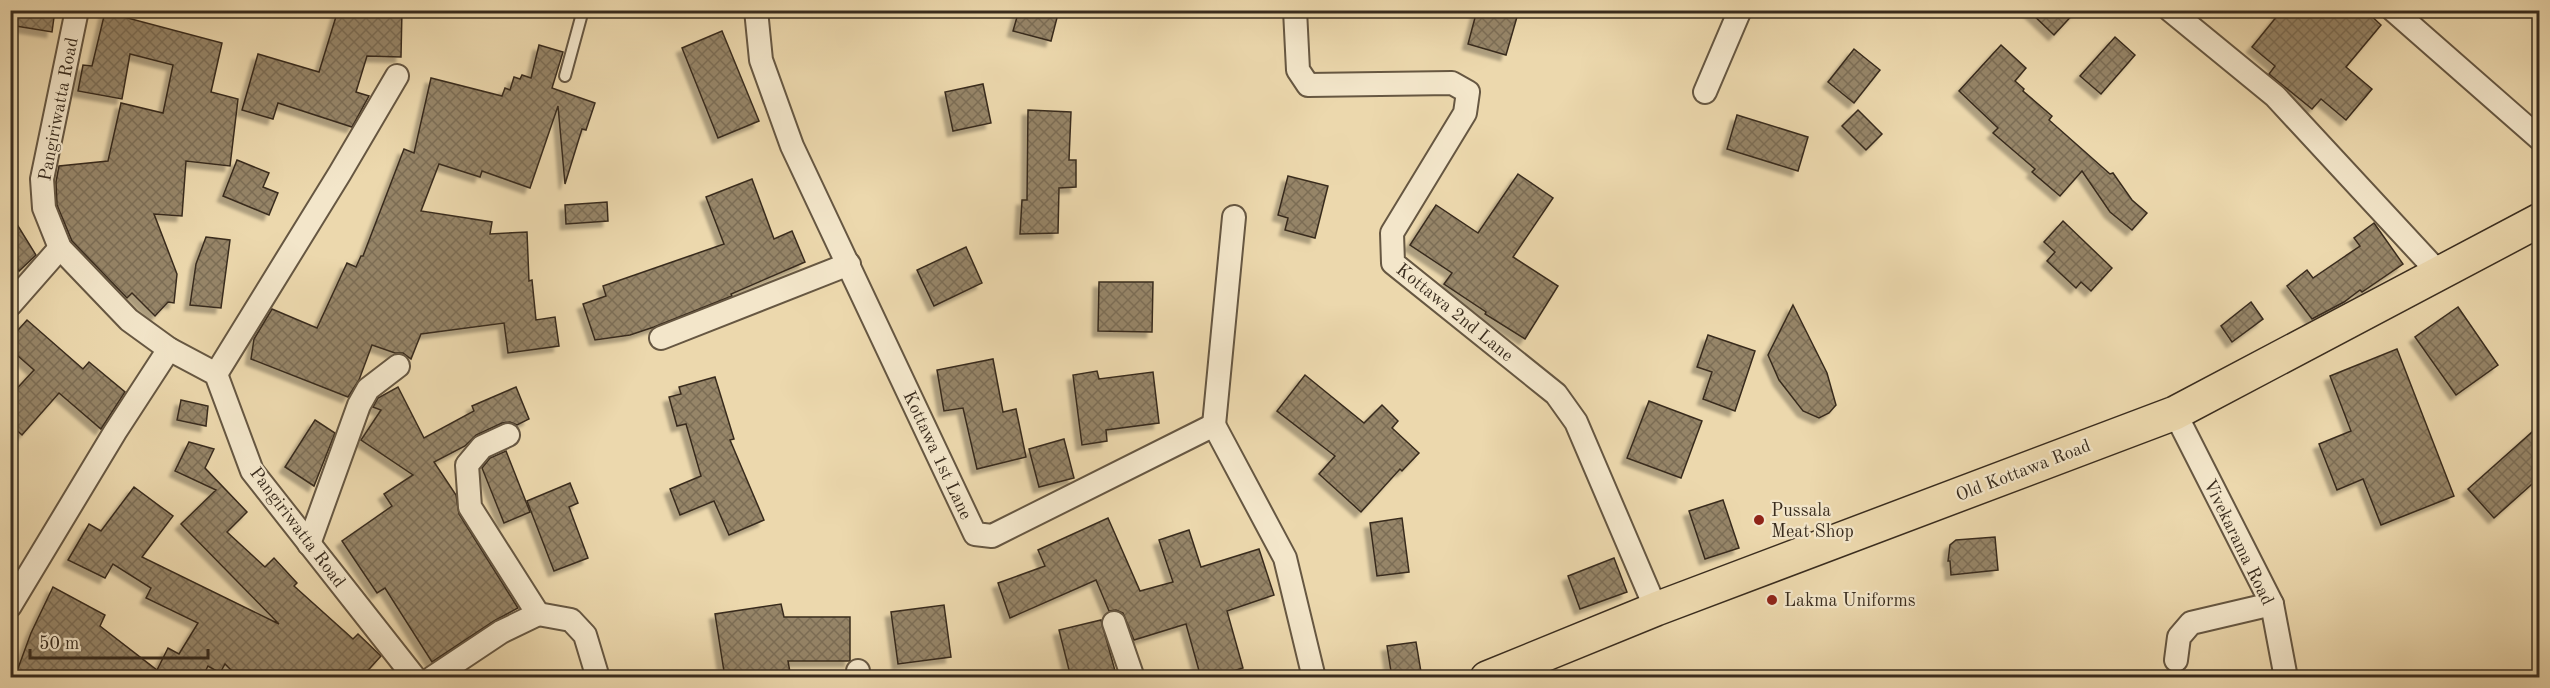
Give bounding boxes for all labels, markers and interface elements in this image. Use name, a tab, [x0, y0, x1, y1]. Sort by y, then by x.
street label: Pangiriwatta Road	[36, 36, 82, 182]
street label: Kottawa 2nd Lane	[1393, 260, 1516, 365]
street label: Kottawa 1st Lane	[899, 388, 975, 522]
street label: Old Kottawa Road	[1953, 437, 2093, 505]
street label: Pangiriwatta Road	[246, 464, 348, 591]
street label: Vivekarama Road	[2200, 477, 2276, 608]
place label: Pussala Meat Shop	[1771, 502, 1854, 541]
marker: Pussala Meat Shop	[1752, 513, 1766, 527]
place label: Lakma Uniforms	[1784, 592, 1916, 610]
marker: Lakma Uniforms	[1765, 593, 1779, 607]
scale bar	[30, 622, 208, 660]
text: 50 m	[39, 635, 79, 653]

